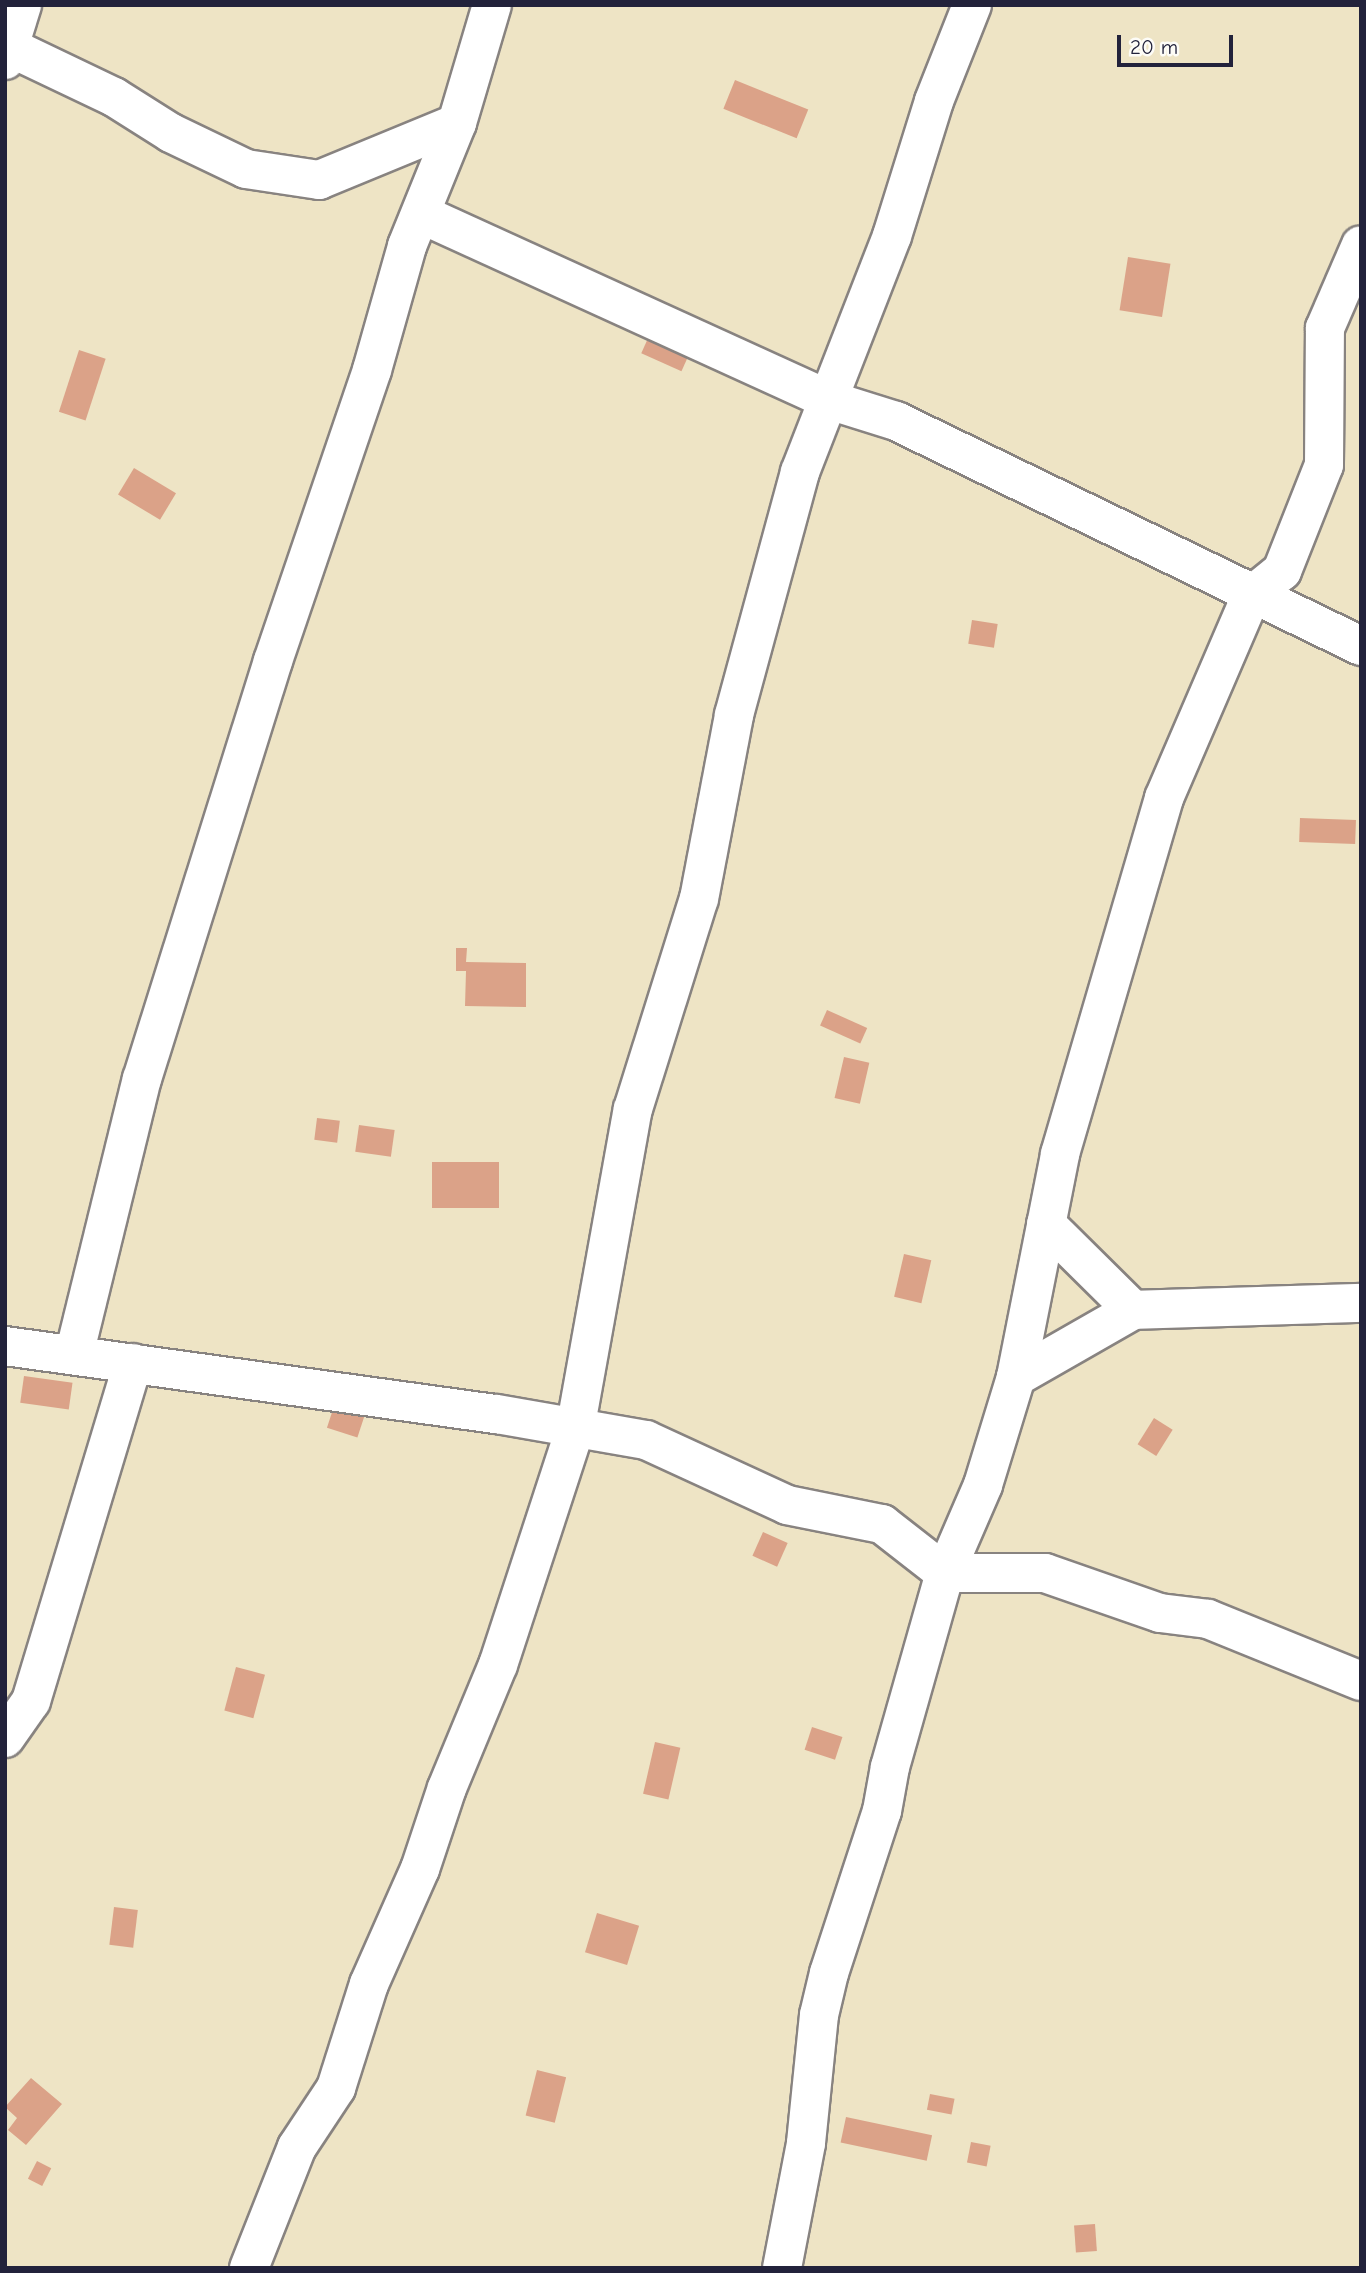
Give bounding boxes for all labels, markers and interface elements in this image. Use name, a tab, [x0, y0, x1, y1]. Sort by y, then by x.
scale bar	[1121, 21, 1236, 65]
text: 20 m	[1130, 35, 1178, 59]

